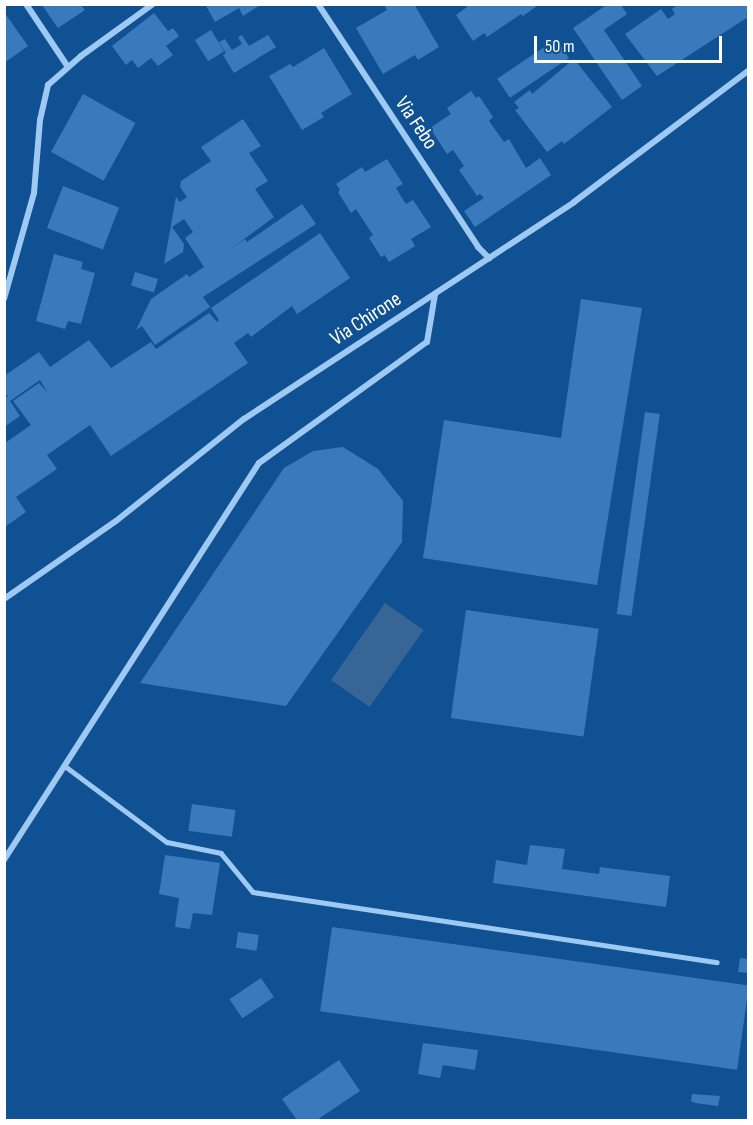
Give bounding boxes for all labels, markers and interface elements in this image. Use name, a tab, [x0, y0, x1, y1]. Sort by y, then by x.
scale bar	[537, 24, 724, 62]
text: 50 m	[545, 36, 575, 57]
street label: Via Febo	[389, 92, 443, 154]
street label: Via Chirone	[326, 287, 406, 351]

